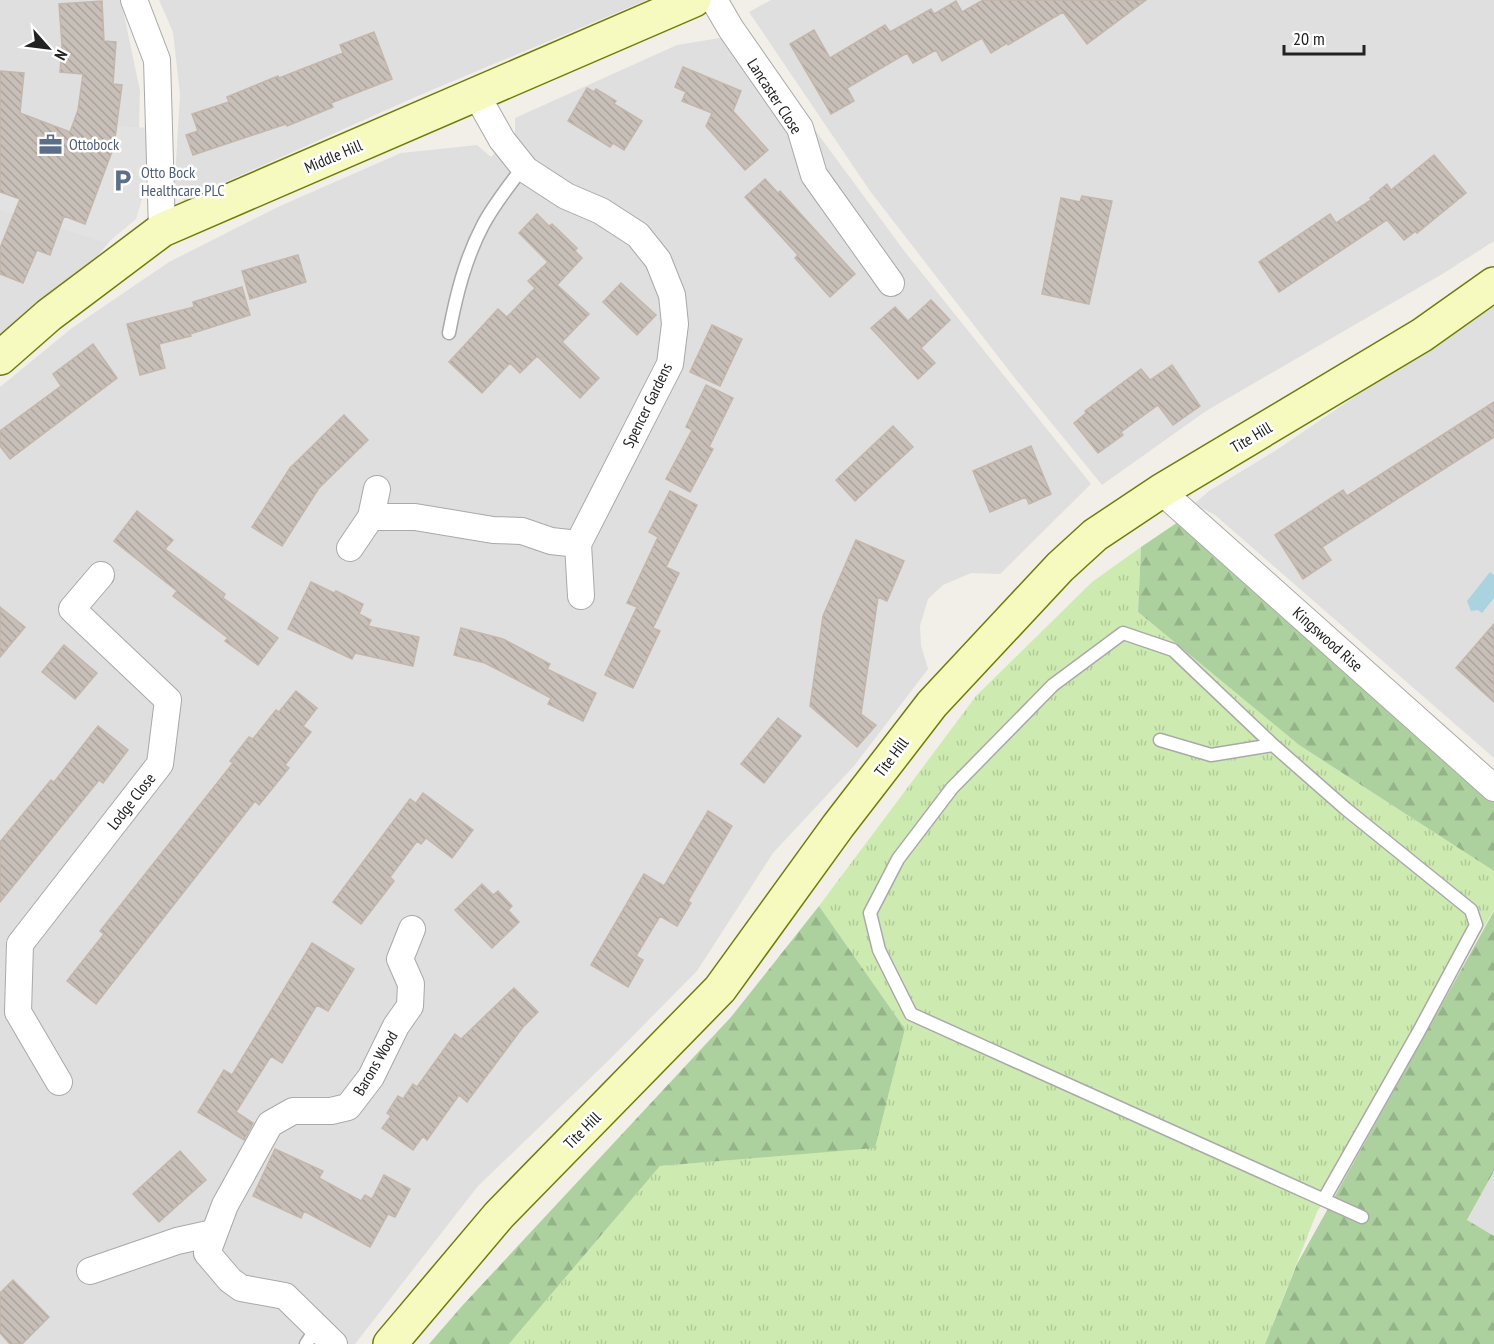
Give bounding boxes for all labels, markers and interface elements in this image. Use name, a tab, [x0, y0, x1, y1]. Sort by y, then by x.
north arrow	[18, 18, 78, 78]
scale bar	[1284, 18, 1364, 56]
text: 20 m	[1293, 27, 1325, 50]
text: N	[50, 47, 72, 64]
street label: Lancaster Close	[743, 54, 807, 138]
office icon: Ottobock	[38, 131, 64, 157]
place label: Ottobock	[69, 134, 120, 154]
street label: Middle Hill	[301, 135, 365, 177]
place label: Otto Bock Healthcare PLC	[141, 162, 225, 200]
parking icon: Otto Bock Healthcare PLC	[110, 168, 136, 194]
street label: Spencer Gardens	[618, 359, 676, 451]
street label: Tite Hill	[1227, 417, 1275, 457]
street label: Kingswood Rise	[1289, 602, 1367, 676]
street label: Tite Hill	[870, 733, 913, 781]
street label: Lodge Close	[103, 769, 159, 833]
street label: Barons Wood	[348, 1027, 402, 1099]
street label: Tite Hill	[559, 1107, 605, 1153]

